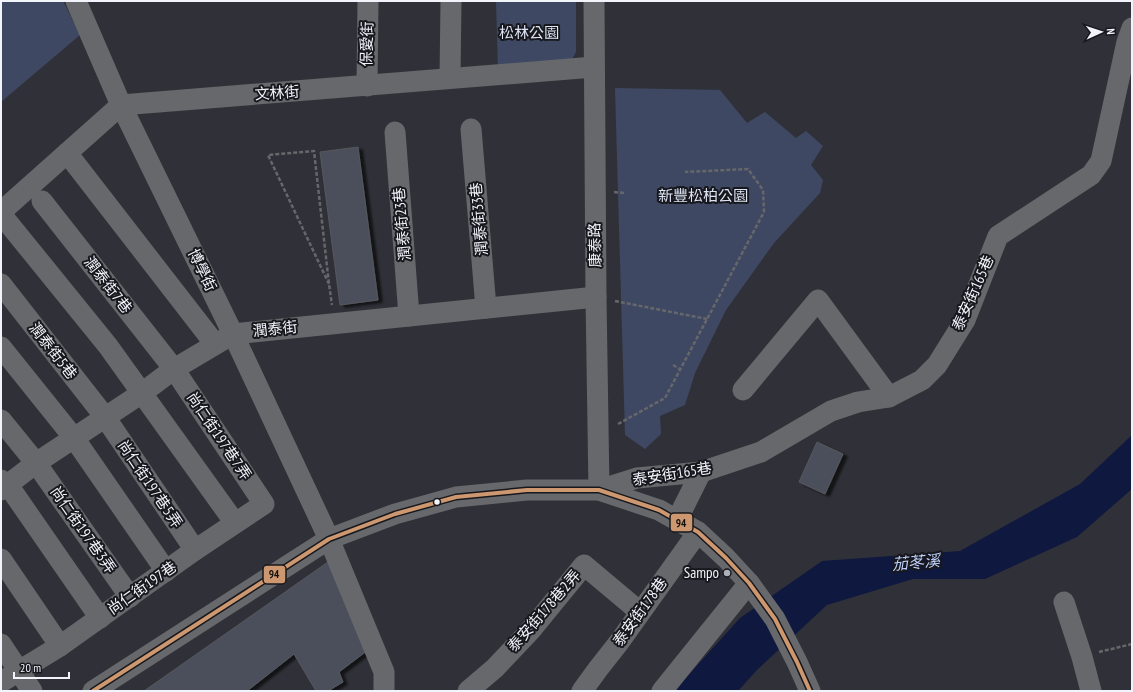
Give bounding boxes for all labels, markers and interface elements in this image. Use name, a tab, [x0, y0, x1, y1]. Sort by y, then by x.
north arrow	[1081, 12, 1121, 52]
street label: 保愛街	[357, 21, 376, 67]
park label: 松林公園	[499, 23, 559, 42]
text: N	[1104, 28, 1118, 35]
street label: 文林街	[254, 81, 300, 104]
street label: 潤泰街33巷	[466, 182, 491, 256]
park label: 新豐松柏公園	[658, 186, 748, 205]
street label: 潤泰街23巷	[389, 187, 414, 261]
street label: 康泰路	[585, 222, 604, 268]
street label: 博學街	[184, 245, 221, 294]
street label: 泰安街165巷	[948, 252, 998, 333]
street label: 潤泰街7巷	[80, 253, 136, 317]
street label: 潤泰街	[252, 317, 298, 340]
street label: 潤泰街5巷	[25, 319, 81, 383]
street label: 尚仁街197巷7弄	[183, 388, 256, 483]
street label: 尚仁街197巷5弄	[114, 436, 187, 531]
street label: 泰安街165巷	[631, 458, 713, 489]
street label: 尚仁街197巷3弄	[46, 482, 120, 577]
unlabelled marker	[432, 497, 442, 507]
line badge: 94	[670, 513, 693, 532]
text: 94	[676, 516, 687, 530]
water label: 茄苳溪	[891, 550, 943, 574]
street label: 尚仁街197巷	[103, 557, 180, 618]
place label: Sampo	[684, 563, 719, 582]
line badge: 94	[263, 565, 286, 584]
street label: 泰安街178巷2弄	[503, 566, 584, 655]
text: 94	[269, 567, 280, 581]
marker: Sampo	[722, 568, 732, 578]
street label: 泰安街178巷	[608, 574, 671, 650]
scale bar	[14, 654, 69, 680]
text: 20 m	[20, 660, 41, 675]

